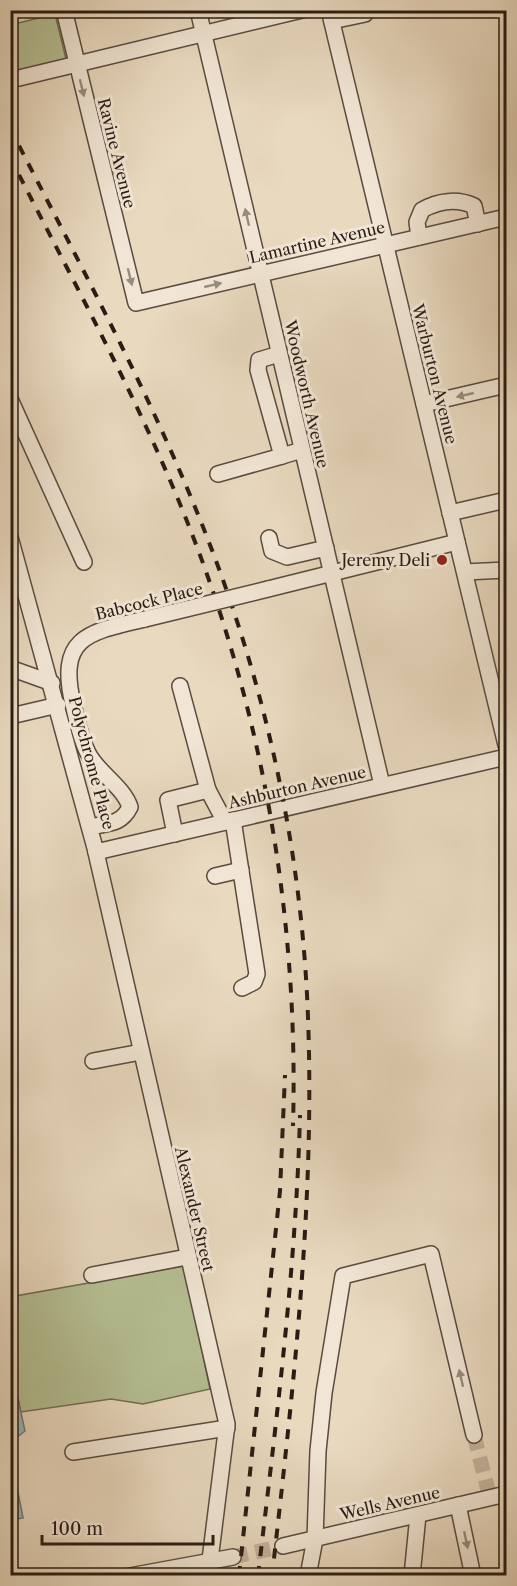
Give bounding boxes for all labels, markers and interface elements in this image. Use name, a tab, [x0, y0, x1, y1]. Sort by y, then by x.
one-way arrow	[78, 79, 88, 97]
street label: Ravine Avenue	[94, 96, 140, 210]
one-way arrow	[242, 208, 252, 226]
street label: Lamartine Avenue	[247, 217, 387, 267]
one-way arrow	[125, 268, 135, 286]
one-way arrow	[204, 280, 223, 289]
street label: Warburton Avenue	[408, 301, 462, 446]
street label: Woodworth Avenue	[280, 317, 334, 470]
one-way arrow	[456, 390, 475, 400]
place label: Jeremy Deli	[338, 550, 430, 570]
marker: Jeremy Deli	[435, 553, 449, 567]
street label: Babcock Place	[93, 578, 205, 624]
street label: Polychrome Place	[65, 694, 119, 832]
street label: Ashburton Avenue	[225, 761, 368, 813]
street label: Alexander Street	[171, 1144, 219, 1274]
one-way arrow	[455, 1369, 465, 1387]
street label: Wells Avenue	[337, 1482, 442, 1524]
scale bar	[42, 1508, 213, 1546]
text: 100 m	[51, 1518, 103, 1540]
one-way arrow	[461, 1531, 471, 1550]

